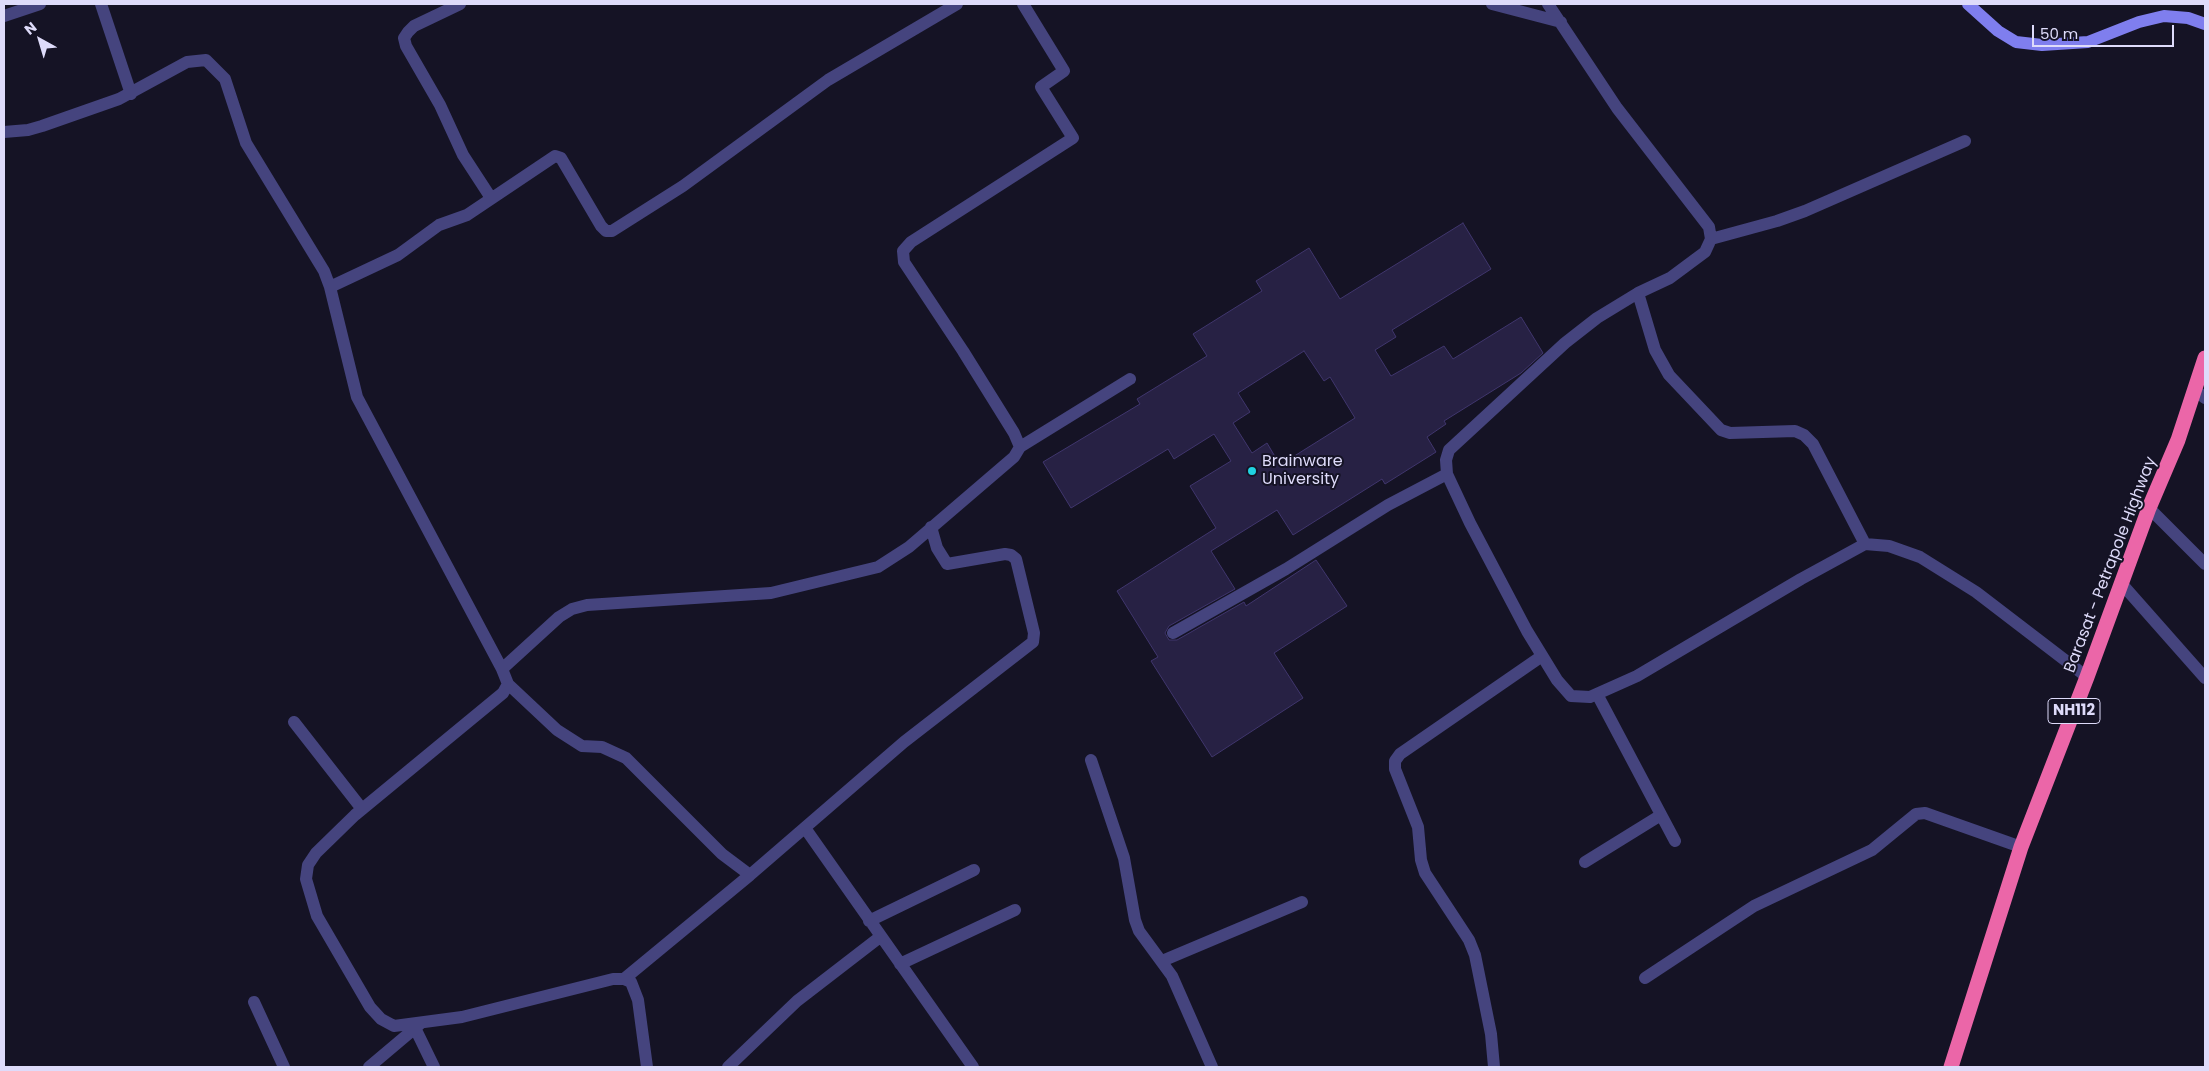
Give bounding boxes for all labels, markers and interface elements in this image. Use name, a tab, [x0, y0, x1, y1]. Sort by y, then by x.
north arrow	[15, 15, 65, 65]
scale bar	[2034, 15, 2176, 47]
text: N	[20, 17, 41, 39]
text: 50 m	[2040, 23, 2078, 44]
place label: Brainware University	[1262, 452, 1343, 490]
street label: Barasat - Petrapole Highway	[2061, 454, 2161, 676]
marker: Brainware University	[1246, 465, 1258, 477]
road number: NH112	[2048, 698, 2100, 724]

